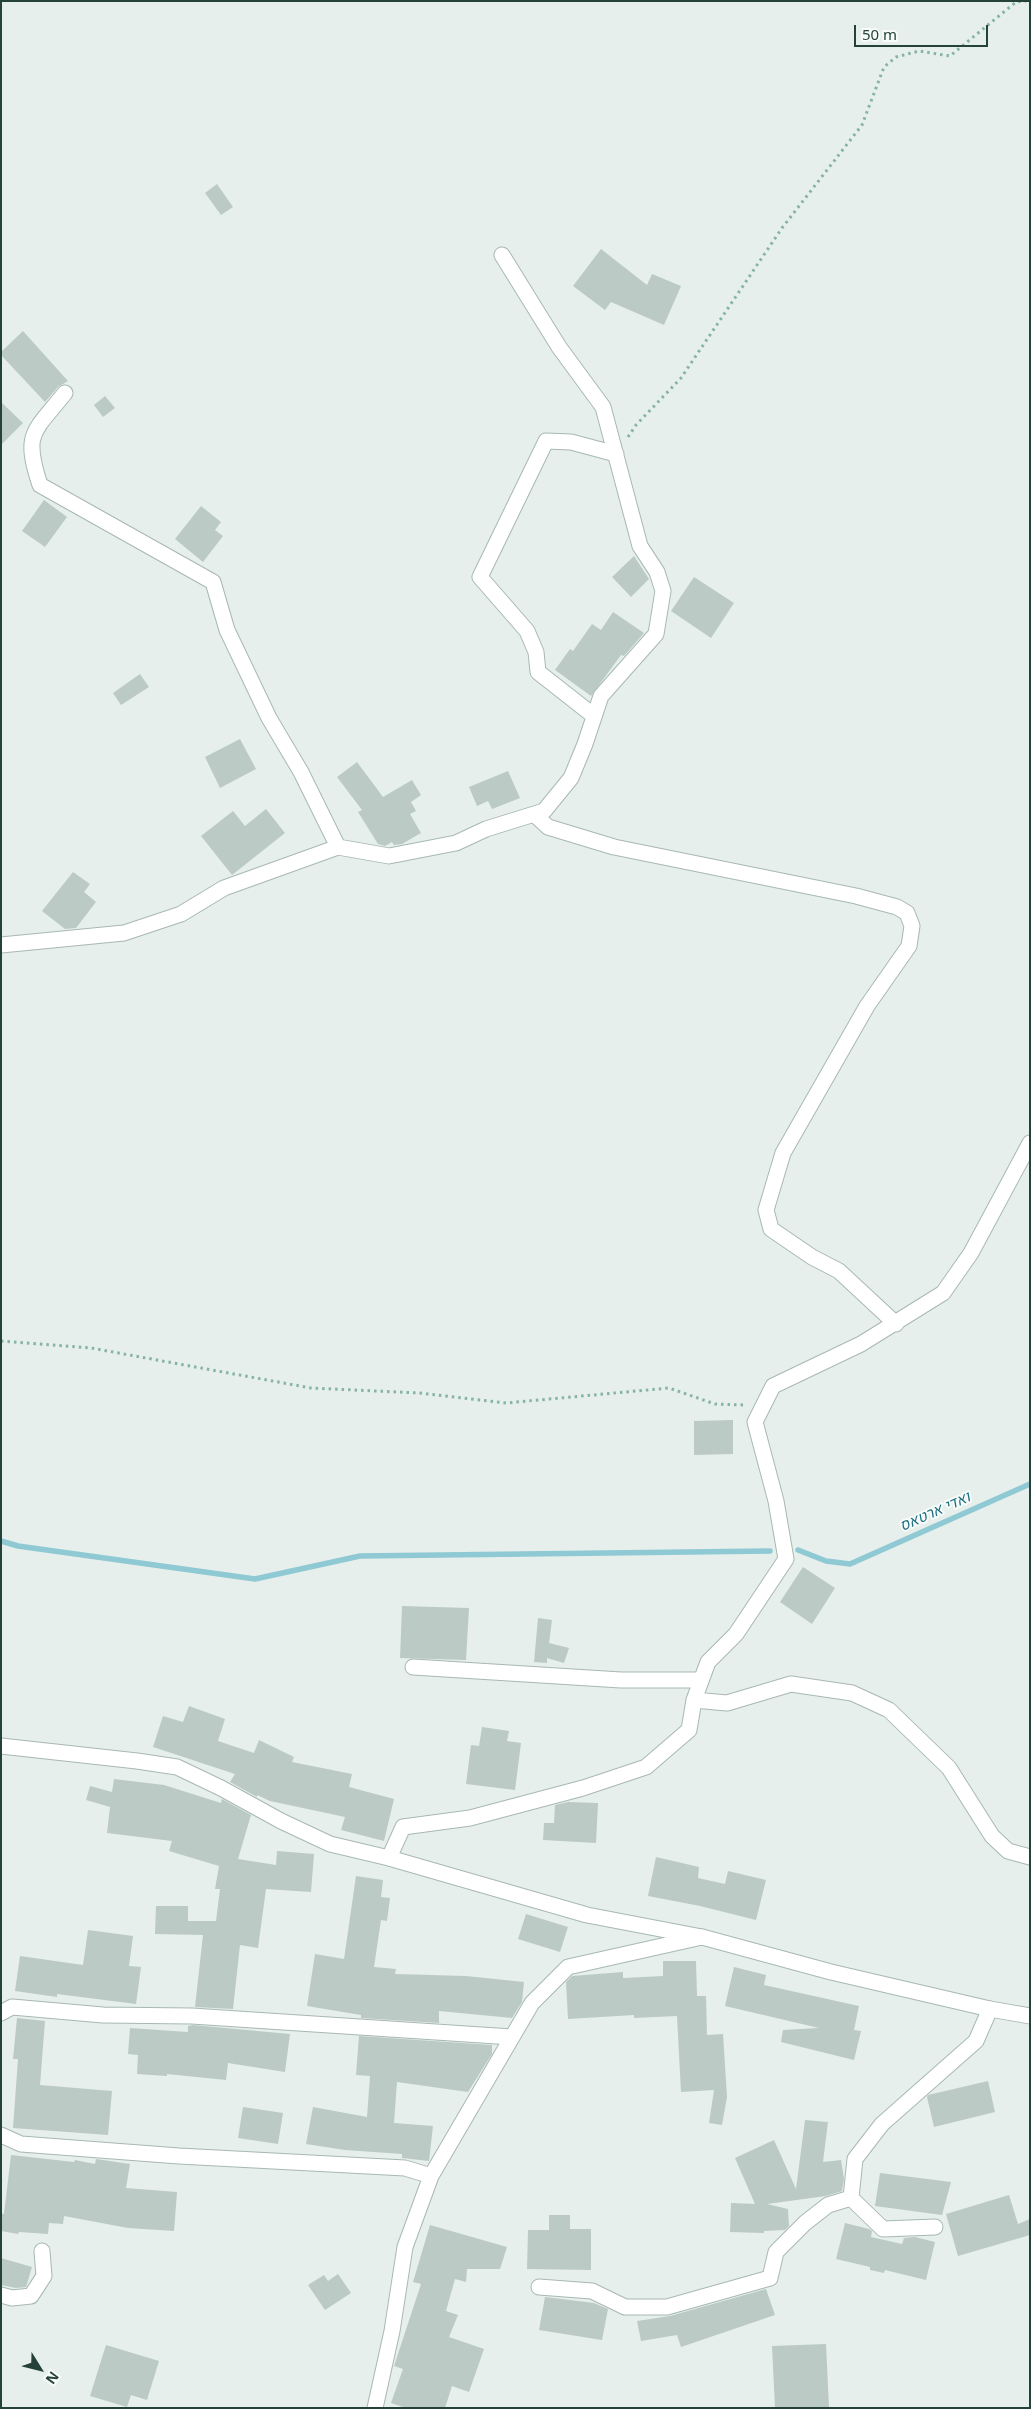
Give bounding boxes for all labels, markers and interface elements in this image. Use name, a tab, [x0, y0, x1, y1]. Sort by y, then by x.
scale bar	[856, 15, 990, 47]
text: 50 m	[862, 24, 897, 44]
water label: ואדי ארטאס	[897, 1488, 973, 1536]
north arrow	[15, 2344, 65, 2394]
text: N	[42, 2368, 64, 2388]

